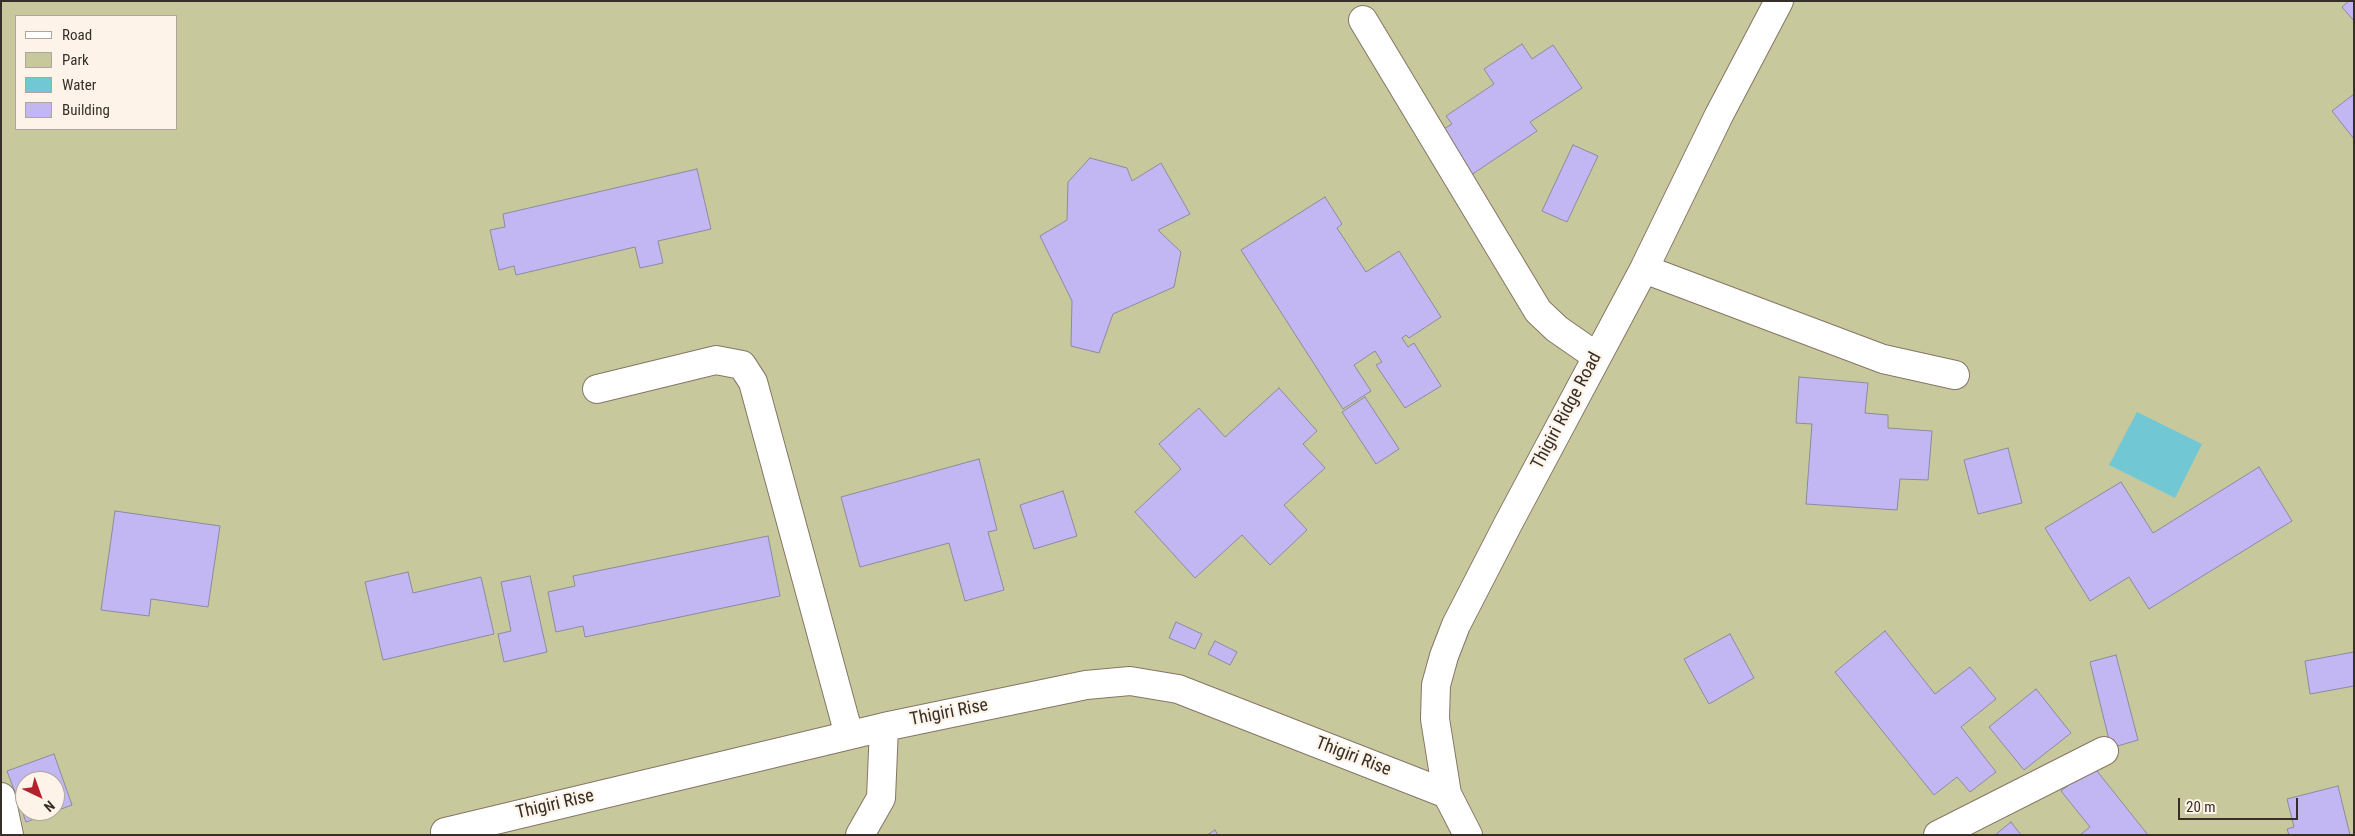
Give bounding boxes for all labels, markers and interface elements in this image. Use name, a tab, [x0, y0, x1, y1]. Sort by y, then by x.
legend	[15, 15, 178, 130]
text: Road	[62, 26, 92, 44]
text: Park	[62, 51, 89, 69]
text: Water	[62, 76, 96, 94]
text: Building	[62, 101, 110, 119]
street label: Thigiri Ridge Road	[1527, 349, 1607, 473]
street label: Thigiri Rise	[908, 695, 990, 731]
street label: Thigiri Rise	[1312, 733, 1394, 781]
north arrow	[15, 771, 65, 821]
street label: Thigiri Rise	[514, 786, 596, 824]
scale bar	[2180, 788, 2300, 820]
text: N	[41, 798, 58, 815]
text: 20 m	[2186, 798, 2216, 816]

